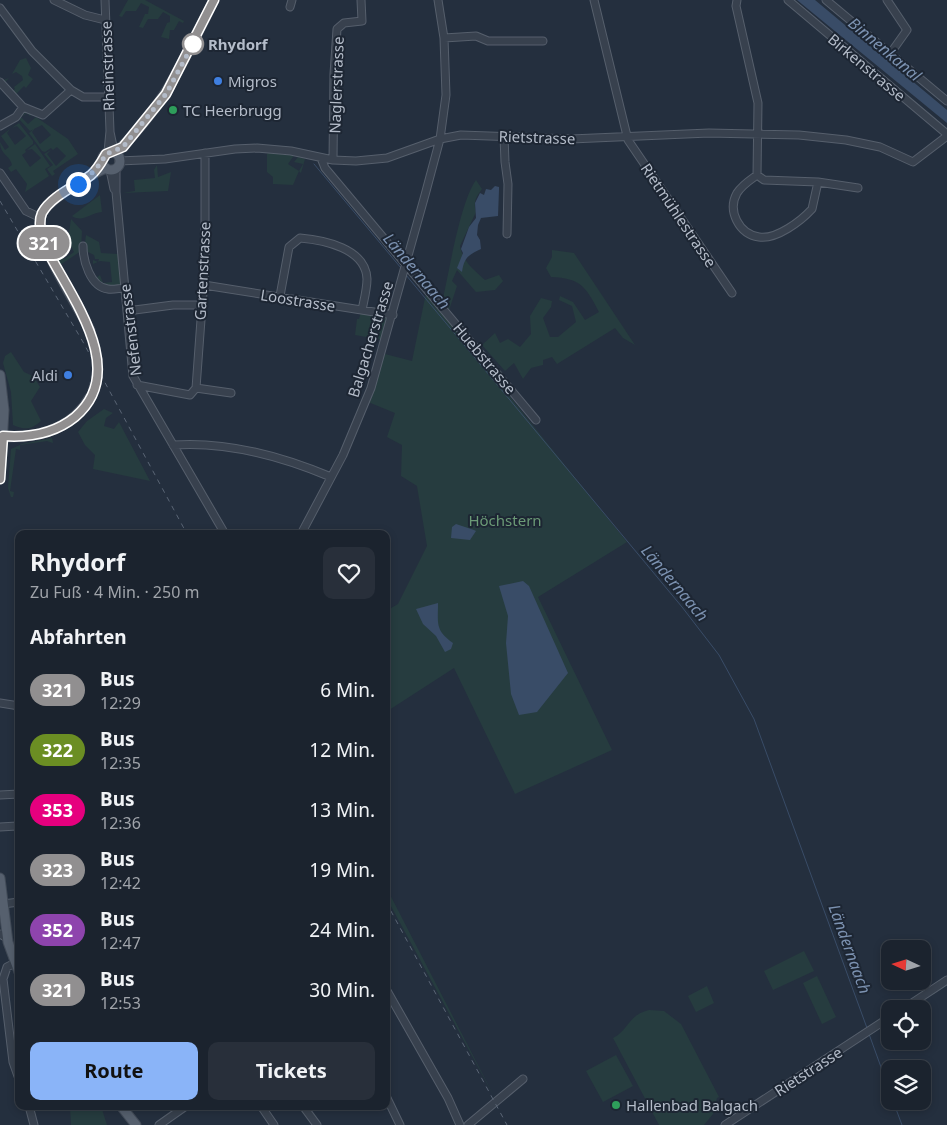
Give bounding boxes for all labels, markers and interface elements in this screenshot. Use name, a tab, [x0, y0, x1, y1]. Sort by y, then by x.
water label: Binnenkanal	[844, 12, 927, 87]
street label: Rheinstrasse	[95, 21, 119, 111]
street label: Birkenstrasse	[824, 29, 910, 105]
marker: Rhydorf	[182, 33, 204, 55]
place label: Rhydorf	[208, 34, 269, 54]
street label: Naglerstrasse	[324, 36, 348, 134]
place label: Migros	[228, 71, 277, 91]
marker: Migros	[212, 75, 224, 87]
place label: TC Heerbrugg	[183, 100, 282, 120]
marker: TC Heerbrugg	[167, 104, 179, 116]
street label: Rietstrasse	[498, 126, 576, 148]
street label: Rietmühlestrasse	[637, 159, 721, 271]
your location	[66, 172, 91, 197]
street label: Gartenstrasse	[189, 221, 215, 321]
line badge: 321	[15, 227, 73, 259]
water label: Ländernaach	[378, 228, 456, 314]
text: 321	[29, 231, 59, 255]
street label: Balgacherstrasse	[343, 278, 397, 400]
street label: Nefenstrasse	[114, 283, 146, 377]
street label: Loostrasse	[259, 284, 337, 316]
street label: Huebstrasse	[449, 318, 521, 398]
place label: Aldi	[31, 365, 58, 385]
marker: Aldi	[62, 369, 74, 381]
park label: Höchstern	[468, 510, 542, 530]
water label: Ländernaach	[636, 540, 714, 626]
text: Rhydorf	[30, 545, 125, 578]
button: heart	[323, 547, 375, 599]
text: Zu Fuß · 4 Min. · 250 m	[30, 581, 199, 603]
text: Abfahrten	[30, 624, 127, 650]
text: Bus	[100, 666, 135, 692]
text: 6 Min.	[320, 677, 375, 703]
text: 321	[42, 678, 73, 702]
text: 12:29	[100, 692, 141, 714]
text: Bus	[100, 726, 135, 752]
text: 12 Min.	[309, 737, 375, 763]
text: 322	[42, 738, 73, 762]
text: 12:35	[100, 752, 141, 774]
text: Bus	[100, 786, 135, 812]
text: 13 Min.	[309, 797, 375, 823]
text: 353	[42, 798, 73, 822]
text: 12:36	[100, 812, 141, 834]
text: Bus	[100, 846, 135, 872]
text: 19 Min.	[309, 857, 375, 883]
text: 323	[42, 858, 73, 882]
text: 12:42	[100, 872, 141, 894]
water label: Ländernaach	[824, 901, 876, 997]
text: Bus	[100, 906, 135, 932]
text: 24 Min.	[309, 917, 375, 943]
text: 352	[42, 918, 73, 942]
text: 12:47	[100, 932, 141, 954]
north arrow	[881, 940, 931, 990]
map controls	[881, 940, 931, 1110]
text: Bus	[100, 966, 135, 992]
text: 30 Min.	[309, 977, 375, 1003]
text: 321	[42, 978, 73, 1002]
text: 12:53	[100, 992, 141, 1014]
button: locate	[881, 1000, 931, 1050]
button: Route	[30, 1042, 198, 1100]
button: Tickets	[208, 1042, 375, 1100]
street label: Rietstrasse	[770, 1042, 846, 1100]
button: layers	[881, 1060, 931, 1110]
place label: Hallenbad Balgach	[626, 1095, 758, 1115]
marker: Hallenbad Balgach	[610, 1099, 622, 1111]

